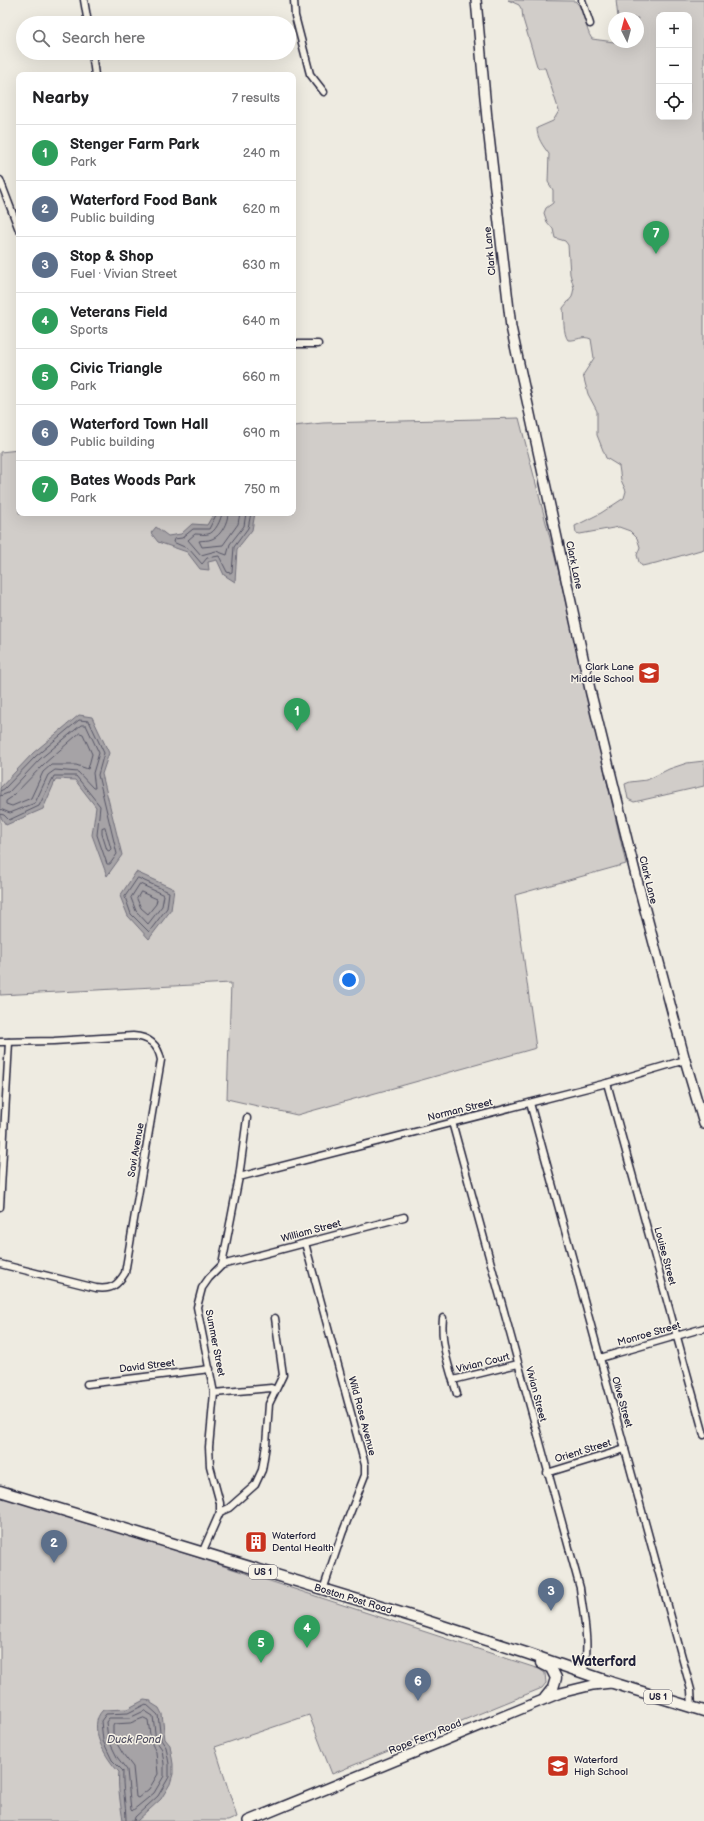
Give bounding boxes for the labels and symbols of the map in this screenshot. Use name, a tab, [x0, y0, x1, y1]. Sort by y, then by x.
north arrow	[608, 12, 644, 48]
pin: 7	[643, 221, 669, 254]
street label: Clark Lane	[481, 226, 499, 276]
street label: Clark Lane	[563, 540, 585, 590]
school or university icon: Clark Lane Middle School	[636, 660, 662, 686]
place label: Clark Lane Middle School	[570, 661, 634, 685]
pin: 1	[284, 698, 310, 731]
street label: Clark Lane	[636, 855, 660, 905]
your location	[339, 970, 359, 990]
street label: Norman Street	[426, 1096, 494, 1124]
street label: Savi Avenue	[125, 1122, 147, 1178]
street label: William Street	[280, 1217, 342, 1245]
street label: Louise Street	[651, 1226, 679, 1286]
street label: Summer Street	[203, 1309, 227, 1377]
street label: Monroe Street	[616, 1319, 682, 1349]
street label: Vivian Court	[455, 1351, 511, 1375]
street label: David Street	[119, 1357, 175, 1375]
street label: Vivian Street	[523, 1365, 549, 1423]
street label: Wild Rose Avenue	[346, 1375, 378, 1457]
street label: Olive Street	[609, 1375, 635, 1429]
street label: Orient Street	[553, 1437, 613, 1465]
building icon: Waterford Dental Health	[243, 1529, 269, 1555]
pin: 2	[41, 1530, 67, 1563]
place label: Waterford Dental Health	[272, 1530, 334, 1554]
road number: US 1	[249, 1565, 277, 1579]
pin: 3	[538, 1578, 564, 1611]
street label: Boston Post Road	[313, 1581, 394, 1617]
pin: 4	[294, 1615, 320, 1648]
pin: 5	[248, 1630, 274, 1663]
district label: Waterford	[572, 1653, 636, 1670]
pin: 6	[405, 1668, 431, 1701]
road number: US 1	[644, 1690, 672, 1704]
street label: Rope Ferry Road	[387, 1717, 463, 1757]
water label: Duck Pond	[107, 1733, 162, 1746]
school or university icon: Waterford High School	[545, 1753, 571, 1779]
place label: Waterford High School	[574, 1754, 628, 1778]

